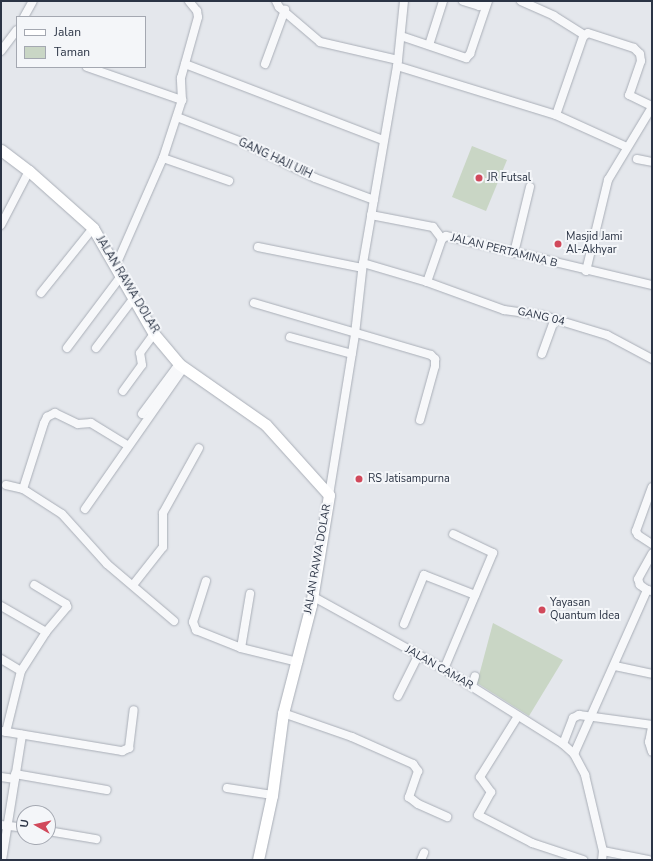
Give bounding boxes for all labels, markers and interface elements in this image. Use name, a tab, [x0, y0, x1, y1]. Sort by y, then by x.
legend	[16, 16, 146, 68]
text: Jalan	[54, 24, 81, 40]
text: Taman	[54, 44, 90, 60]
street label: GANG HAJI UIH	[236, 136, 314, 182]
place label: JR Futsal	[487, 171, 531, 185]
marker: JR Futsal	[474, 173, 484, 183]
street label: JALAN PERTAMINA B	[449, 231, 559, 271]
place label: Masjid Jami Al-Akhyar	[566, 231, 622, 257]
street label: JALAN RAWA DOLAR	[93, 234, 161, 336]
marker: Masjid Jami Al-Akhyar	[553, 239, 563, 249]
street label: GANG 04	[516, 305, 566, 329]
place label: RS Jatisampurna	[368, 472, 450, 486]
marker: RS Jatisampurna	[353, 473, 365, 485]
street label: JALAN RAWA DOLAR	[302, 503, 334, 615]
place label: Yayasan Quantum Idea	[550, 597, 620, 623]
marker: Yayasan Quantum Idea	[537, 605, 547, 615]
street label: JALAN CAMAR	[403, 643, 475, 693]
north arrow	[16, 805, 56, 845]
text: U	[17, 818, 33, 828]

